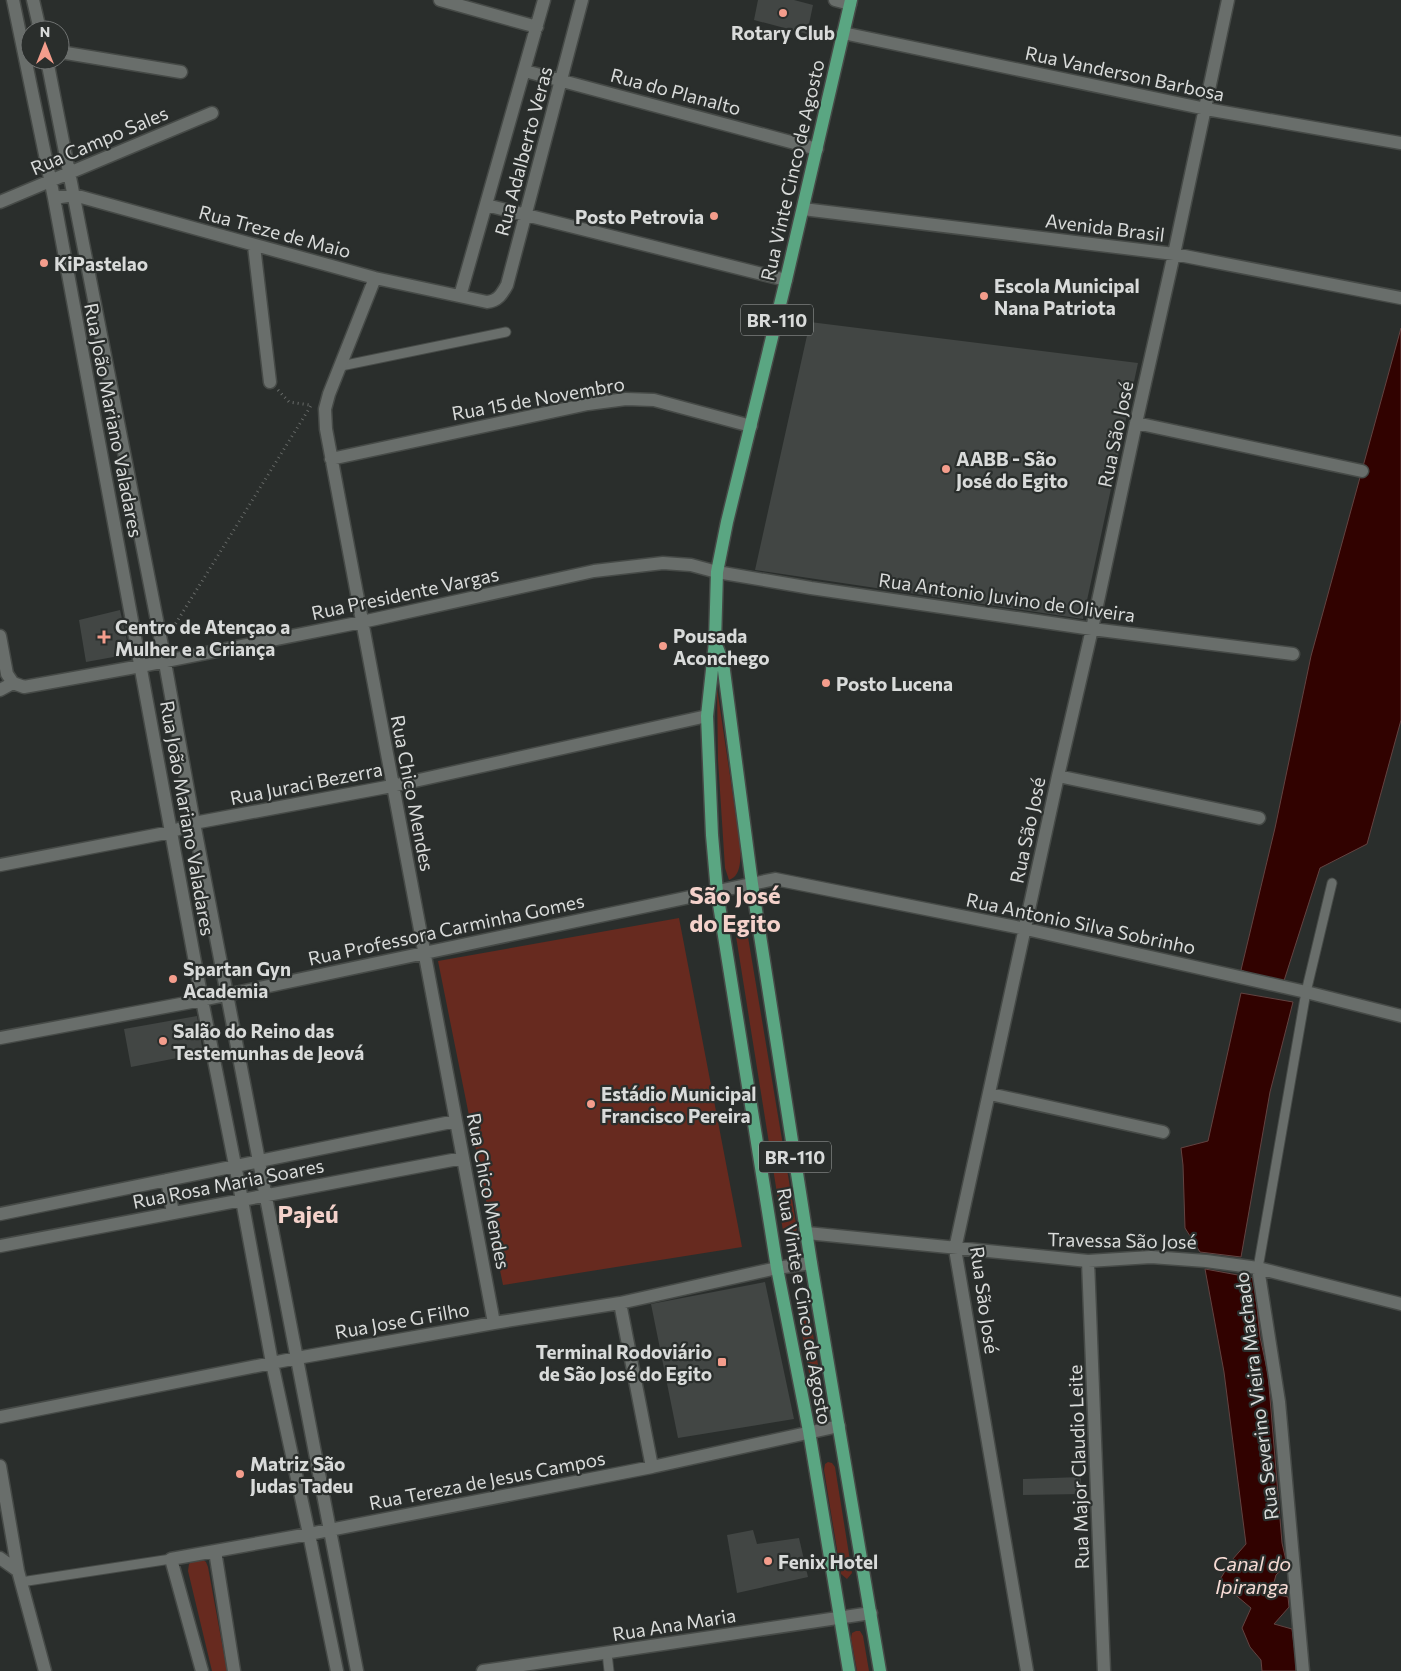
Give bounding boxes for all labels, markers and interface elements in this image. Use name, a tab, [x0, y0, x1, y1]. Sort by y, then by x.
marker: Rotary Club	[777, 7, 789, 19]
north arrow	[20, 20, 70, 70]
place label: Rotary Club	[731, 21, 835, 44]
text: N	[40, 23, 50, 40]
street label: Rua Vanderson Barbosa	[1023, 41, 1227, 105]
street label: Rua Vinte Cinco de Agosto	[755, 57, 829, 283]
street label: Rua do Planalto	[608, 63, 744, 119]
street label: Rua Adalberto Veras	[489, 64, 557, 238]
street label: Rua Campo Sales	[27, 101, 171, 179]
street label: Rua Treze de Maio	[196, 200, 354, 262]
place label: Posto Petrovia	[575, 205, 704, 228]
street label: Avenida Brasil	[1044, 208, 1166, 246]
marker: Posto Petrovia	[708, 210, 720, 222]
place label: KiPastelao	[54, 252, 148, 275]
marker: KiPastelao	[38, 257, 50, 269]
place label: Escola Municipal Nana Patriota	[994, 274, 1140, 319]
marker: Escola Municipal Nana Patriota	[978, 290, 990, 302]
street label: Rua João Mariano Valadares	[80, 301, 148, 539]
road number: BR-110	[741, 304, 813, 336]
street label: Rua 15 de Novembro	[450, 371, 626, 425]
street label: Rua São José	[1093, 379, 1137, 489]
place label: AABB - São José do Egito	[956, 447, 1068, 492]
marker: AABB - São José do Egito	[940, 463, 952, 475]
street label: Rua Presidente Vargas	[309, 562, 501, 624]
street label: Rua Antonio Juvino de Oliveira	[877, 568, 1137, 626]
place label: Centro de Atençao a Mulher e a Criança	[115, 615, 290, 660]
place label: Pousada Aconchego	[673, 624, 770, 669]
marker: Centro de Atençao a Mulher e a Criança	[97, 630, 111, 644]
marker: Pousada Aconchego	[657, 640, 669, 652]
place label: Posto Lucena	[836, 672, 953, 695]
marker: Posto Lucena	[820, 677, 832, 689]
street label: Rua João Mariano Valadares	[156, 699, 220, 937]
street label: Rua Chico Mendes	[387, 713, 439, 873]
street label: Rua Juraci Bezerra	[228, 757, 384, 809]
street label: Rua São José	[1005, 775, 1049, 885]
district label: São José do Egito	[689, 880, 781, 937]
street label: Rua Antonio Silva Sobrinho	[964, 887, 1198, 959]
street label: Rua Professora Carminha Gomes	[306, 888, 586, 970]
place label: Spartan Gyn Academia	[183, 957, 291, 1002]
marker: Spartan Gyn Academia	[167, 973, 179, 985]
place label: Salão do Reino das Testemunhas de Jeová	[173, 1019, 364, 1064]
marker: Salão do Reino das Testemunhas de Jeová	[157, 1035, 169, 1047]
place label: Estádio Municipal Francisco Pereira	[601, 1082, 757, 1127]
marker: Estádio Municipal Francisco Pereira	[585, 1098, 597, 1110]
street label: Rua Chico Mendes	[463, 1111, 515, 1271]
road number: BR-110	[759, 1142, 831, 1172]
street label: Rua Rosa Maria Soares	[130, 1153, 326, 1213]
street label: Rua Vinte e Cinco de Agosto	[773, 1186, 837, 1426]
district label: Pajeú	[277, 1199, 339, 1228]
street label: Travessa São José	[1047, 1227, 1197, 1253]
street label: Rua São José	[966, 1245, 1004, 1355]
street label: Rua Severino Vieira Machado	[1229, 1271, 1283, 1521]
street label: Rua Jose G Filho	[333, 1297, 471, 1343]
place label: Terminal Rodoviário de São José do Egito	[536, 1340, 712, 1385]
marker: Terminal Rodoviário de São José do Egito	[716, 1356, 728, 1368]
street label: Rua Major Claudio Leite	[1063, 1364, 1093, 1570]
street label: Rua Tereza de Jesus Campos	[367, 1446, 607, 1514]
place label: Matriz São Judas Tadeu	[250, 1452, 353, 1497]
marker: Matriz São Judas Tadeu	[234, 1468, 246, 1480]
place label: Fenix Hotel	[778, 1550, 878, 1573]
water label: Canal do Ipiranga	[1213, 1551, 1291, 1598]
marker: Fenix Hotel	[762, 1555, 774, 1567]
street label: Rua Ana Maria	[611, 1603, 737, 1645]

